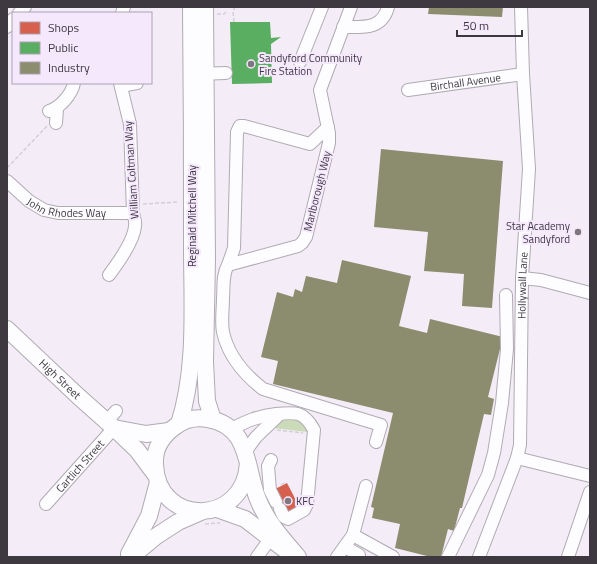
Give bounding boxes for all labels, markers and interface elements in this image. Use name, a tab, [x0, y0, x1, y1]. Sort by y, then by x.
legend	[12, 12, 152, 84]
scale bar	[457, 12, 522, 38]
text: 50 m	[463, 16, 489, 35]
text: Shops	[48, 18, 80, 37]
text: Public	[48, 38, 78, 57]
place label: Sandyford Community Fire Station	[259, 50, 363, 79]
text: Industry	[48, 58, 90, 77]
marker: Sandyford Community Fire Station	[246, 59, 256, 69]
street label: Birchall Avenue	[429, 69, 502, 95]
street label: William Coltman Way	[120, 120, 142, 220]
street label: Marlborough Way	[299, 148, 335, 233]
street label: Reginald Mitchell Way	[184, 164, 200, 267]
street label: John Rhodes Way	[24, 193, 107, 221]
place label: Star Academy Sandyford	[506, 218, 571, 247]
marker: Star Academy Sandyford	[573, 227, 583, 237]
street label: Hollywall Lane	[514, 251, 532, 319]
street label: High Street	[36, 355, 85, 403]
street label: Cartlich Street	[52, 436, 108, 496]
place label: KFC	[296, 493, 314, 509]
marker: KFC	[283, 496, 293, 506]

